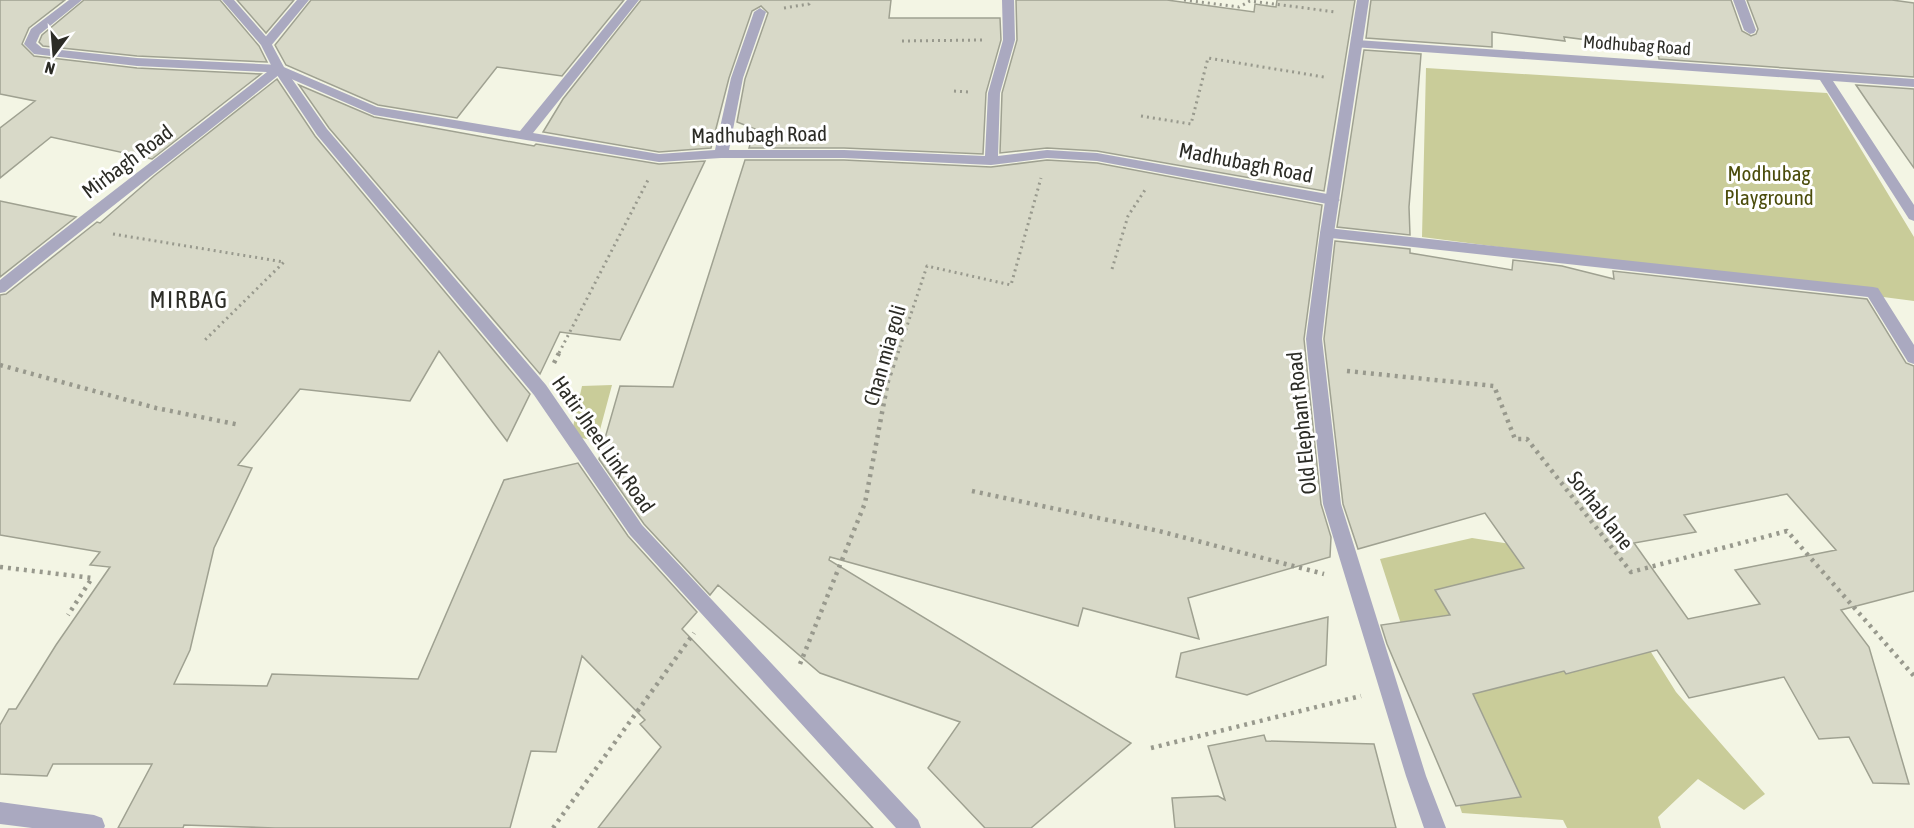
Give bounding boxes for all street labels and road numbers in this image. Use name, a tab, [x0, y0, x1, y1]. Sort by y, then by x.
street label: Modhubag Road	[1582, 31, 1692, 59]
street label: Mirbagh Road	[77, 119, 177, 203]
street label: Madhubagh Road	[691, 121, 827, 147]
street label: Madhubagh Road	[1177, 137, 1315, 187]
street label: Chan mia goli	[858, 302, 910, 408]
street label: Old Elephant Road	[1282, 350, 1320, 496]
street label: Hatir Jheel Link Road	[548, 371, 660, 517]
street label: Sorhab lane	[1563, 466, 1639, 554]

